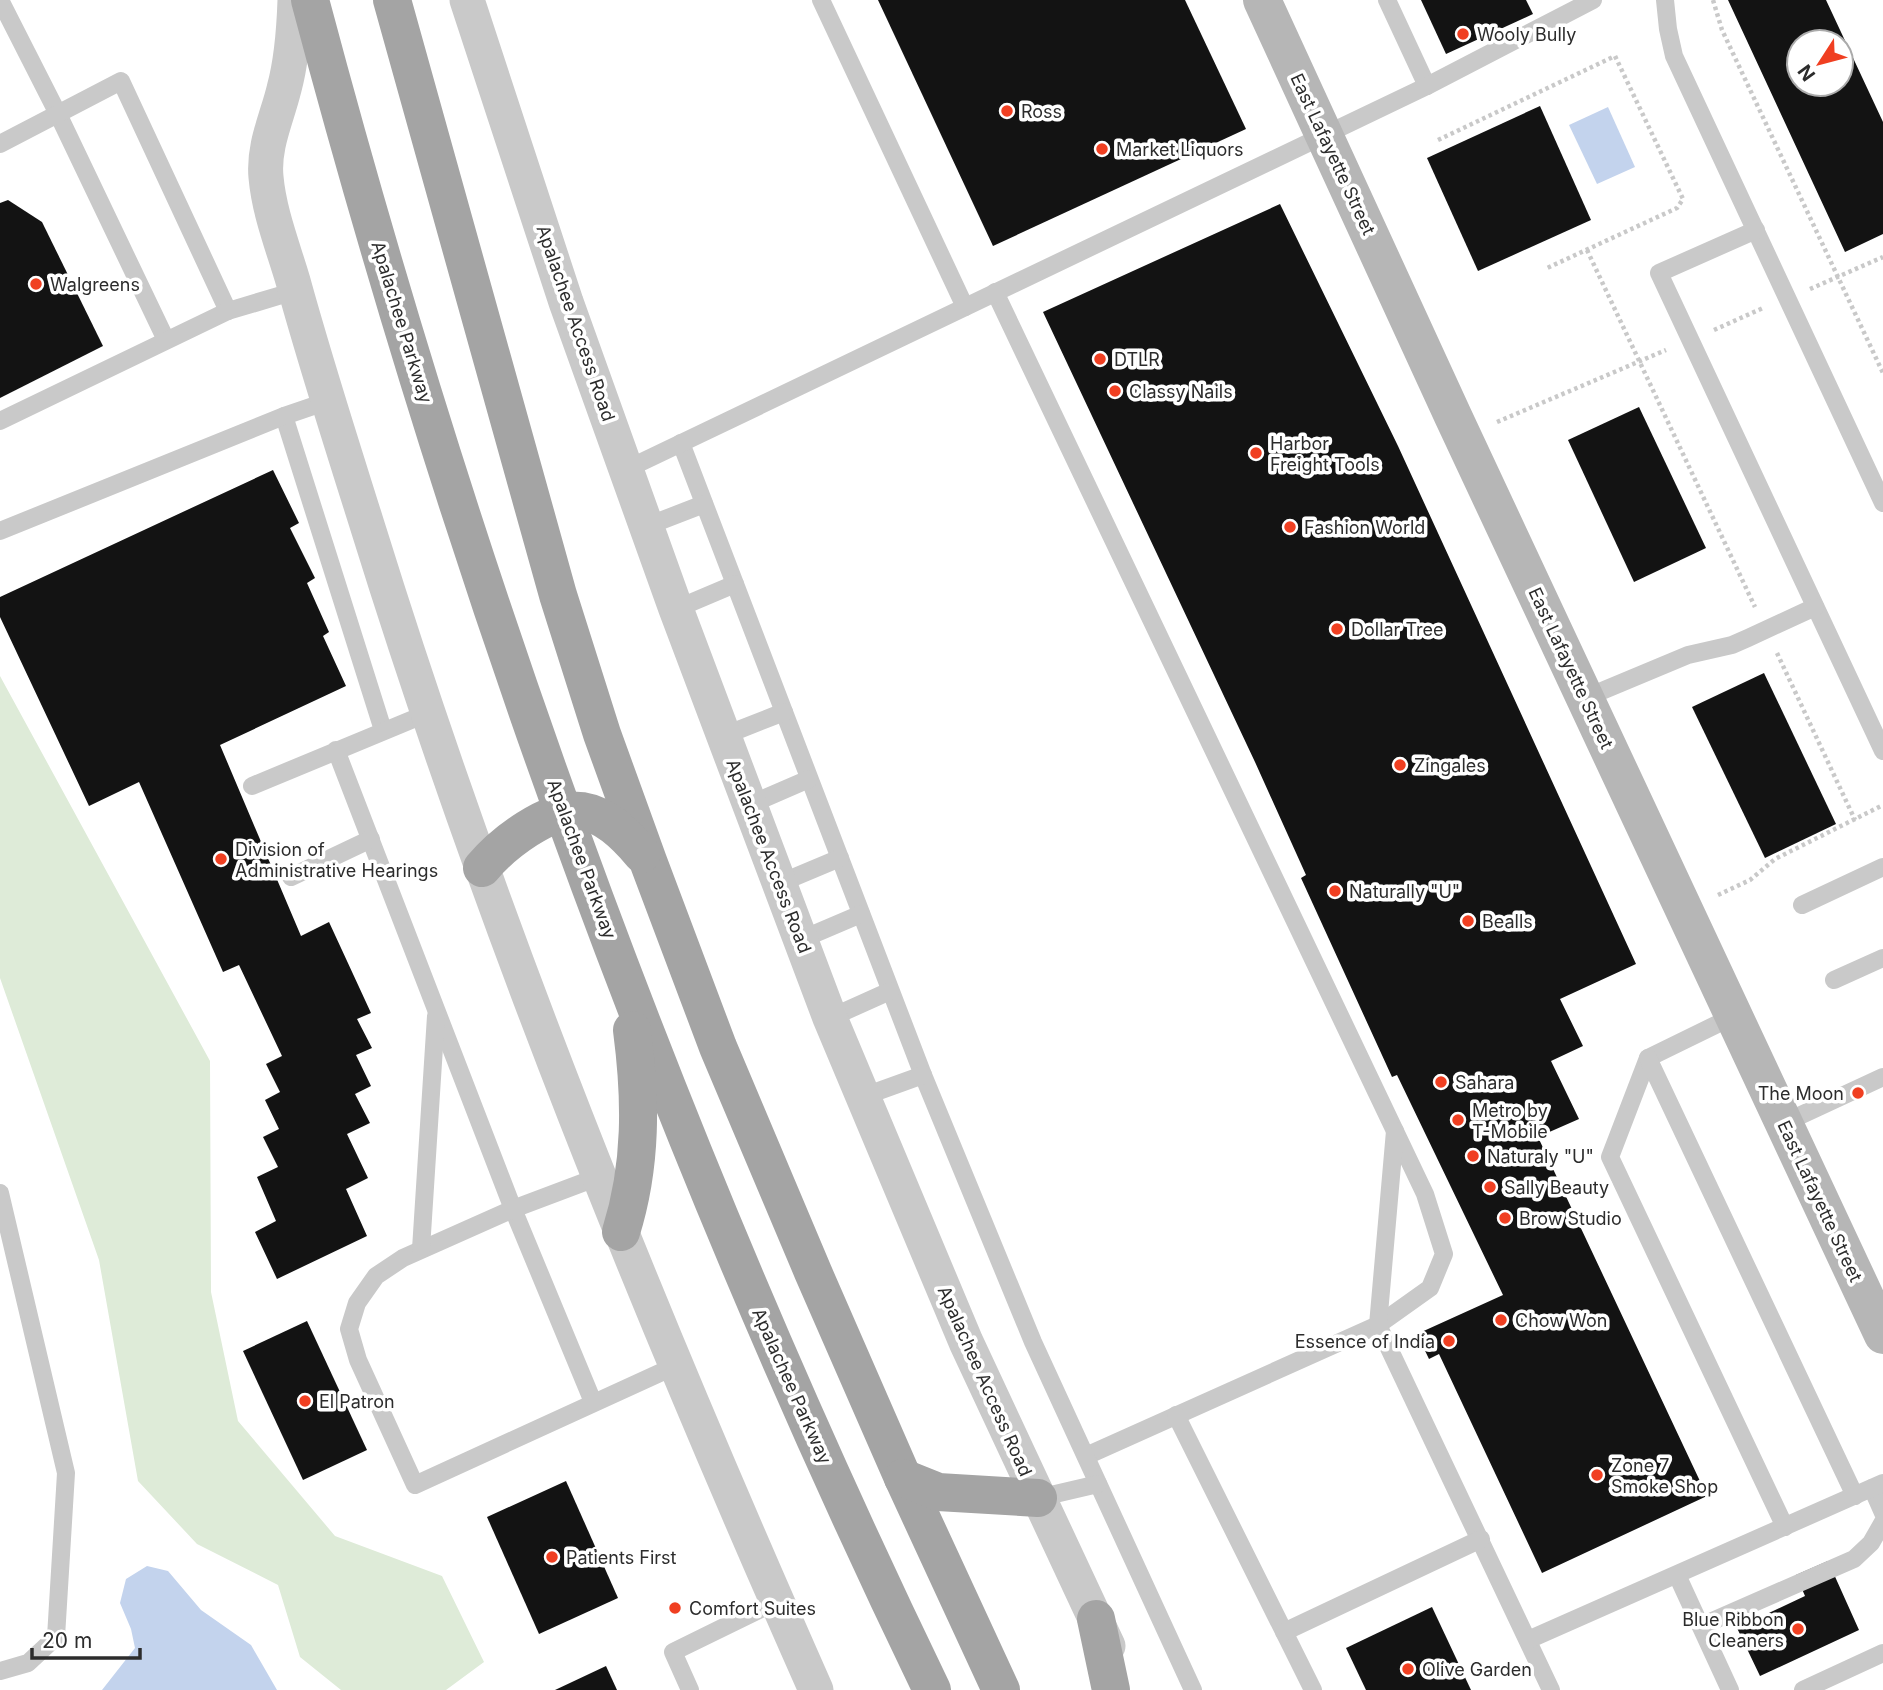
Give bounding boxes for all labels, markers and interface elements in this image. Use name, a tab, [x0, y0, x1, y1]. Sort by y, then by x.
place label: Wooly Bully	[1477, 24, 1576, 45]
marker: Wooly Bully	[1455, 26, 1471, 42]
north arrow	[1785, 28, 1855, 98]
text: N	[1793, 60, 1820, 85]
street label: East Lafayette Street	[1286, 70, 1380, 238]
place label: Ross	[1021, 101, 1062, 122]
marker: Ross	[999, 103, 1015, 119]
place label: Market Liquors	[1116, 139, 1244, 160]
marker: Market Liquors	[1094, 141, 1110, 157]
street label: Apalachee Access Road	[533, 222, 619, 424]
street label: Apalachee Parkway	[367, 238, 437, 406]
place label: Walgreens	[50, 274, 140, 295]
marker: Walgreens	[28, 276, 44, 292]
place label: DTLR	[1114, 349, 1160, 370]
marker: DTLR	[1092, 351, 1108, 367]
place label: Classy Nails	[1129, 381, 1233, 402]
marker: Classy Nails	[1107, 383, 1123, 399]
place label: Harbor Freight Tools	[1270, 433, 1380, 475]
marker: Harbor Freight Tools	[1248, 445, 1264, 461]
place label: Fashion World	[1304, 517, 1425, 538]
marker: Fashion World	[1282, 519, 1298, 535]
street label: East Lafayette Street	[1524, 584, 1618, 752]
place label: Dollar Tree	[1351, 619, 1444, 640]
marker: Dollar Tree	[1329, 621, 1345, 637]
place label: Zingales	[1414, 755, 1486, 776]
street label: Apalachee Access Road	[722, 756, 816, 956]
marker: Zingales	[1392, 757, 1408, 773]
street label: Apalachee Parkway	[543, 776, 621, 942]
place label: Division of Administrative Hearings	[235, 839, 438, 881]
marker: Division of Administrative Hearings	[213, 851, 229, 867]
place label: Naturally "U"	[1349, 881, 1460, 902]
marker: Naturally "U"	[1327, 883, 1343, 899]
place label: Bealls	[1482, 911, 1533, 932]
marker: Bealls	[1460, 913, 1476, 929]
place label: Sahara	[1455, 1072, 1514, 1093]
marker: Sahara	[1433, 1074, 1449, 1090]
place label: The Moon	[1758, 1083, 1844, 1104]
marker: The Moon	[1850, 1085, 1866, 1101]
place label: Metro by T-Mobile	[1472, 1100, 1548, 1142]
marker: Metro by T-Mobile	[1450, 1112, 1466, 1128]
street label: East Lafayette Street	[1773, 1117, 1867, 1285]
place label: Naturaly "U"	[1487, 1146, 1594, 1167]
marker: Naturaly "U"	[1465, 1148, 1481, 1164]
place label: Sally Beauty	[1504, 1177, 1609, 1198]
marker: Sally Beauty	[1482, 1179, 1498, 1195]
place label: Brow Studio	[1519, 1208, 1622, 1229]
marker: Brow Studio	[1497, 1210, 1513, 1226]
street label: Apalachee Access Road	[933, 1283, 1037, 1479]
street label: Apalachee Parkway	[748, 1305, 836, 1467]
place label: Chow Won	[1515, 1310, 1607, 1331]
marker: Chow Won	[1493, 1312, 1509, 1328]
place label: Essence of India	[1295, 1331, 1435, 1352]
marker: Essence of India	[1441, 1333, 1457, 1349]
place label: El Patron	[319, 1391, 395, 1412]
marker: El Patron	[297, 1393, 313, 1409]
place label: Zone 7 Smoke Shop	[1611, 1455, 1718, 1497]
marker: Zone 7 Smoke Shop	[1589, 1467, 1605, 1483]
place label: Patients First	[566, 1547, 677, 1568]
marker: Patients First	[544, 1549, 560, 1565]
place label: Comfort Suites	[689, 1598, 816, 1619]
marker: Comfort Suites	[667, 1600, 683, 1616]
place label: Blue Ribbon Cleaners	[1682, 1609, 1784, 1651]
scale bar	[32, 1616, 140, 1660]
marker: Blue Ribbon Cleaners	[1790, 1621, 1806, 1637]
text: 20 m	[42, 1628, 92, 1653]
place label: Olive Garden	[1422, 1659, 1532, 1680]
marker: Olive Garden	[1400, 1661, 1416, 1677]

